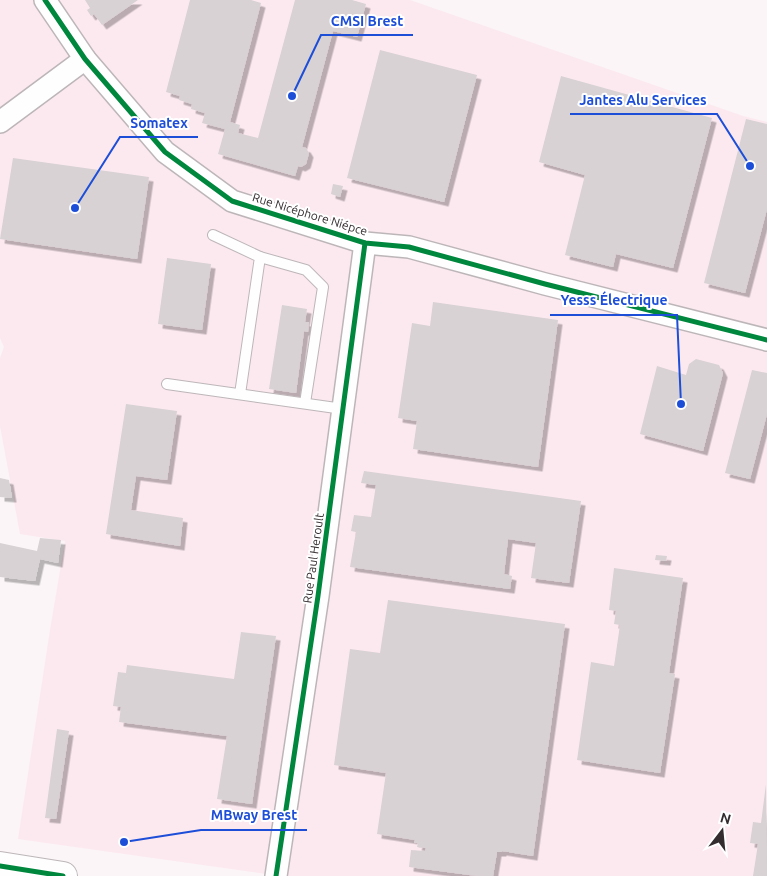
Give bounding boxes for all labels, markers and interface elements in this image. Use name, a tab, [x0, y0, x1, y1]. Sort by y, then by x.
callout: CMSI Brest	[321, 6, 413, 35]
text: CMSI Brest	[331, 13, 403, 29]
callout: Jantes Alu Services	[570, 85, 717, 114]
text: Jantes Alu Services	[579, 92, 707, 108]
callout: Somatex	[120, 108, 198, 137]
text: Somatex	[130, 115, 188, 131]
street label: Rue Nicéphore Niépce	[251, 190, 369, 238]
callout: Yesss Électrique	[550, 286, 677, 315]
text: Yesss Électrique	[561, 291, 667, 308]
street label: Rue Paul Heroult	[300, 512, 326, 604]
callout: MBway Brest	[201, 801, 307, 830]
north arrow	[697, 806, 747, 856]
text: MBway Brest	[211, 807, 297, 823]
text: N	[718, 809, 733, 828]

